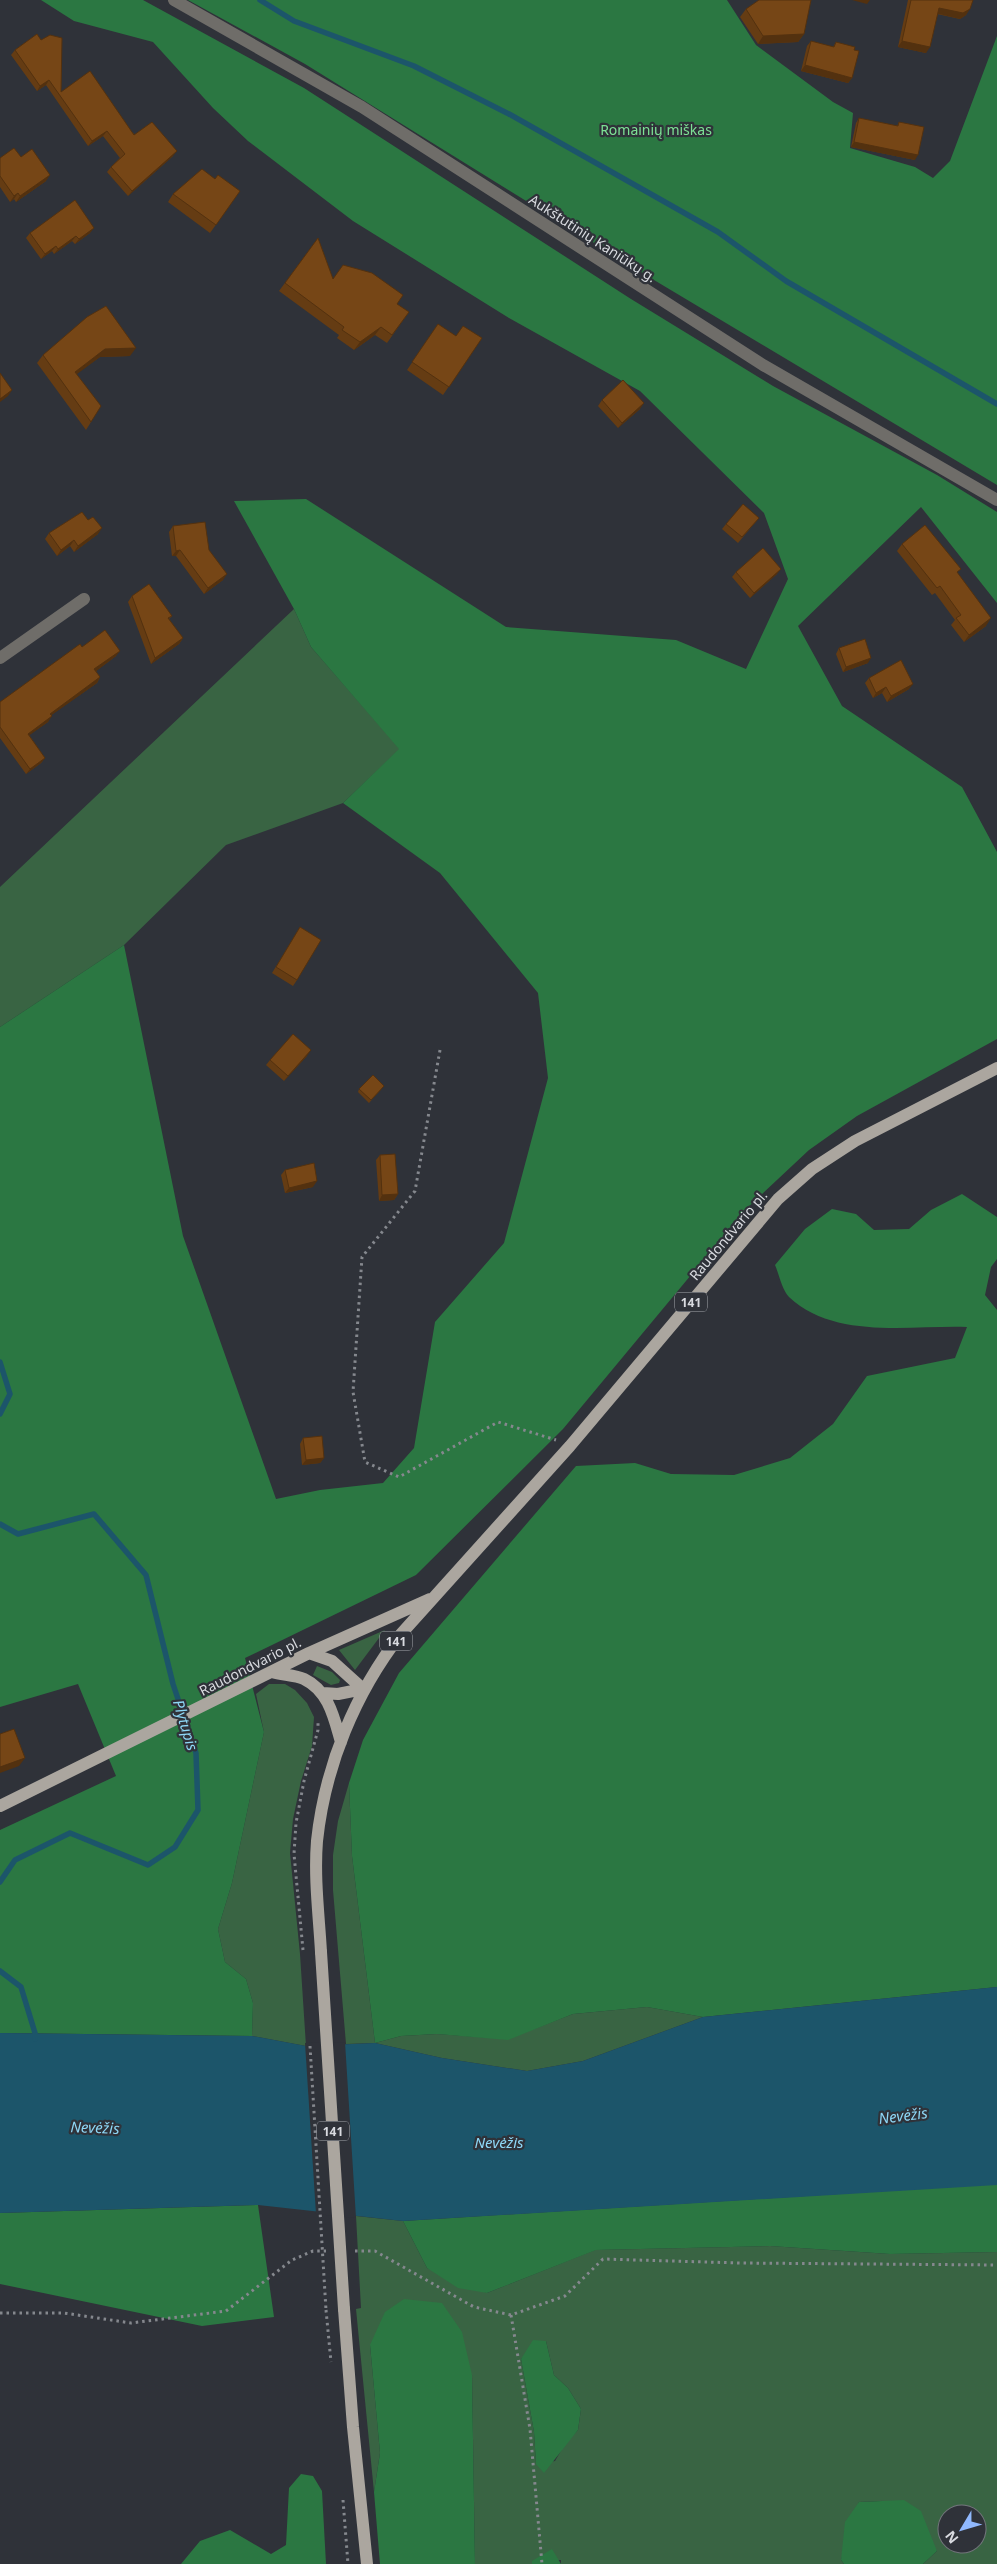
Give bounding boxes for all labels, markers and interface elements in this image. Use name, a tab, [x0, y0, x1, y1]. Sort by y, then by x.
park label: Romainių miškas	[600, 120, 712, 139]
street label: Aukštutinių Kaniūkų g.	[526, 190, 660, 286]
street label: Raudondvario pl.	[685, 1186, 771, 1284]
road number: 141	[675, 1292, 707, 1311]
street label: Raudondvario pl.	[196, 1632, 304, 1700]
road number: 141	[380, 1632, 412, 1650]
water label: Plytupis	[169, 1697, 203, 1753]
water label: Nevėžis	[877, 2102, 929, 2128]
water label: Nevėžis	[70, 2116, 120, 2138]
road number: 141	[317, 2122, 349, 2140]
water label: Nevėžis	[474, 2132, 524, 2152]
north arrow	[937, 2504, 987, 2554]
text: N	[940, 2527, 962, 2548]

